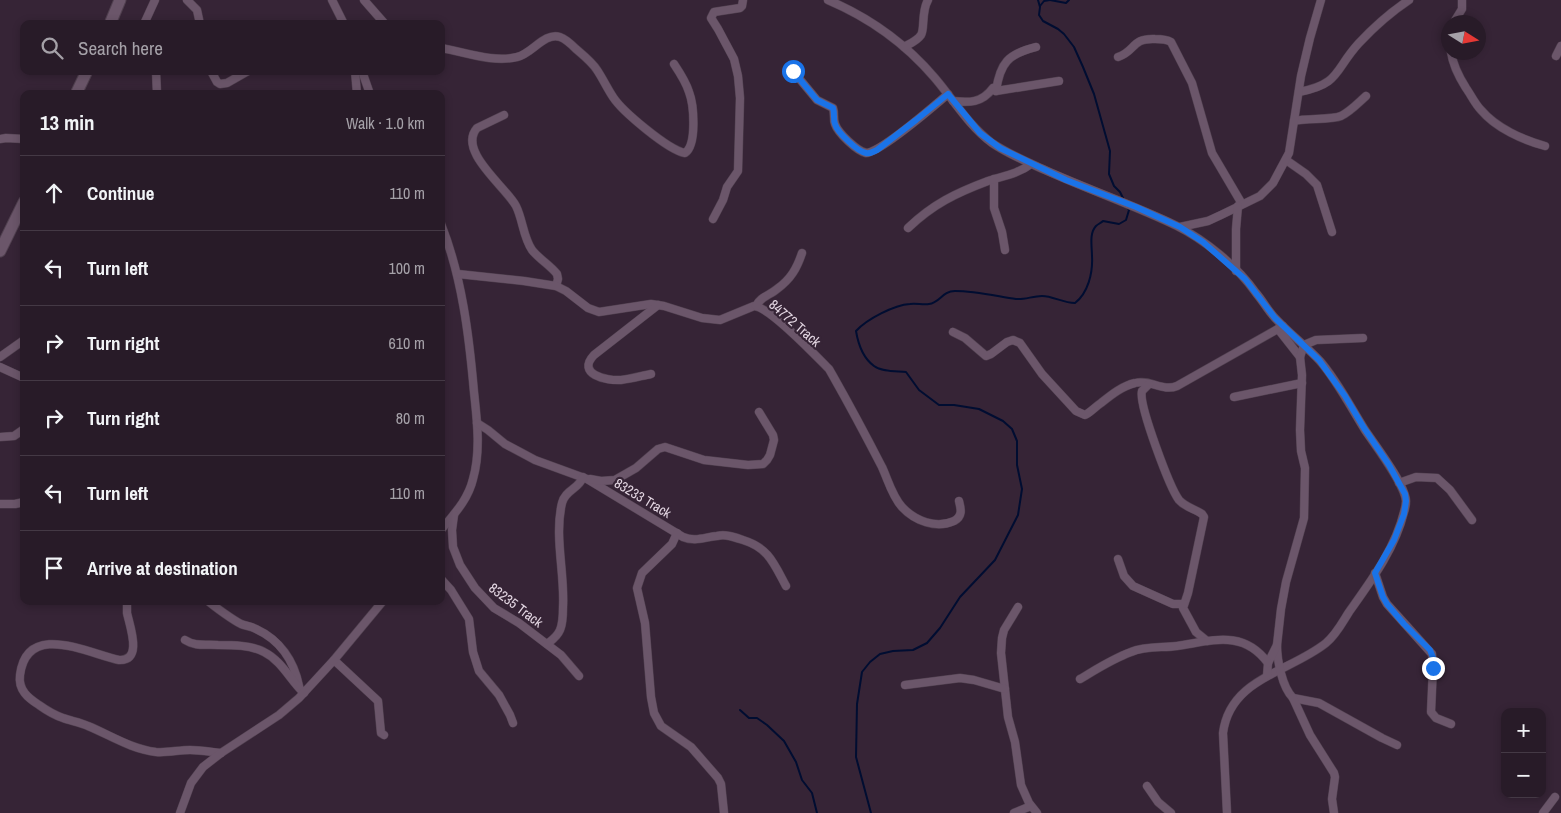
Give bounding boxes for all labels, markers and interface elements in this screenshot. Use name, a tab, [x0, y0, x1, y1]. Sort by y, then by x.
north arrow	[1441, 15, 1486, 60]
search box	[20, 20, 445, 75]
icon: search	[38, 34, 66, 62]
text: Search here	[78, 35, 163, 61]
route start	[782, 60, 805, 83]
text: 13 min	[40, 108, 95, 137]
text: Walk · 1.0 km	[346, 112, 425, 134]
icon: ahead	[40, 179, 68, 207]
text: Continue	[87, 180, 155, 206]
text: 110 m	[389, 182, 425, 204]
icon: left	[40, 254, 68, 282]
text: Turn left	[87, 255, 148, 281]
text: 100 m	[389, 257, 425, 279]
street label: 84772 Track	[765, 295, 825, 351]
icon: right	[40, 329, 68, 357]
text: Turn right	[87, 330, 159, 356]
text: 610 m	[389, 332, 425, 354]
icon: right	[40, 404, 68, 432]
text: Turn right	[87, 405, 159, 431]
text: 80 m	[396, 407, 425, 429]
street label: 83233 Track	[611, 474, 675, 522]
icon: left	[40, 479, 68, 507]
text: Turn left	[87, 480, 148, 506]
text: 110 m	[389, 482, 425, 504]
icon: arrive	[40, 554, 68, 582]
text: Arrive at destination	[87, 555, 238, 581]
street label: 83235 Track	[485, 579, 547, 631]
route end	[1422, 657, 1445, 680]
map controls	[1501, 708, 1546, 798]
button: +	[1501, 708, 1546, 753]
button: −	[1501, 753, 1546, 798]

